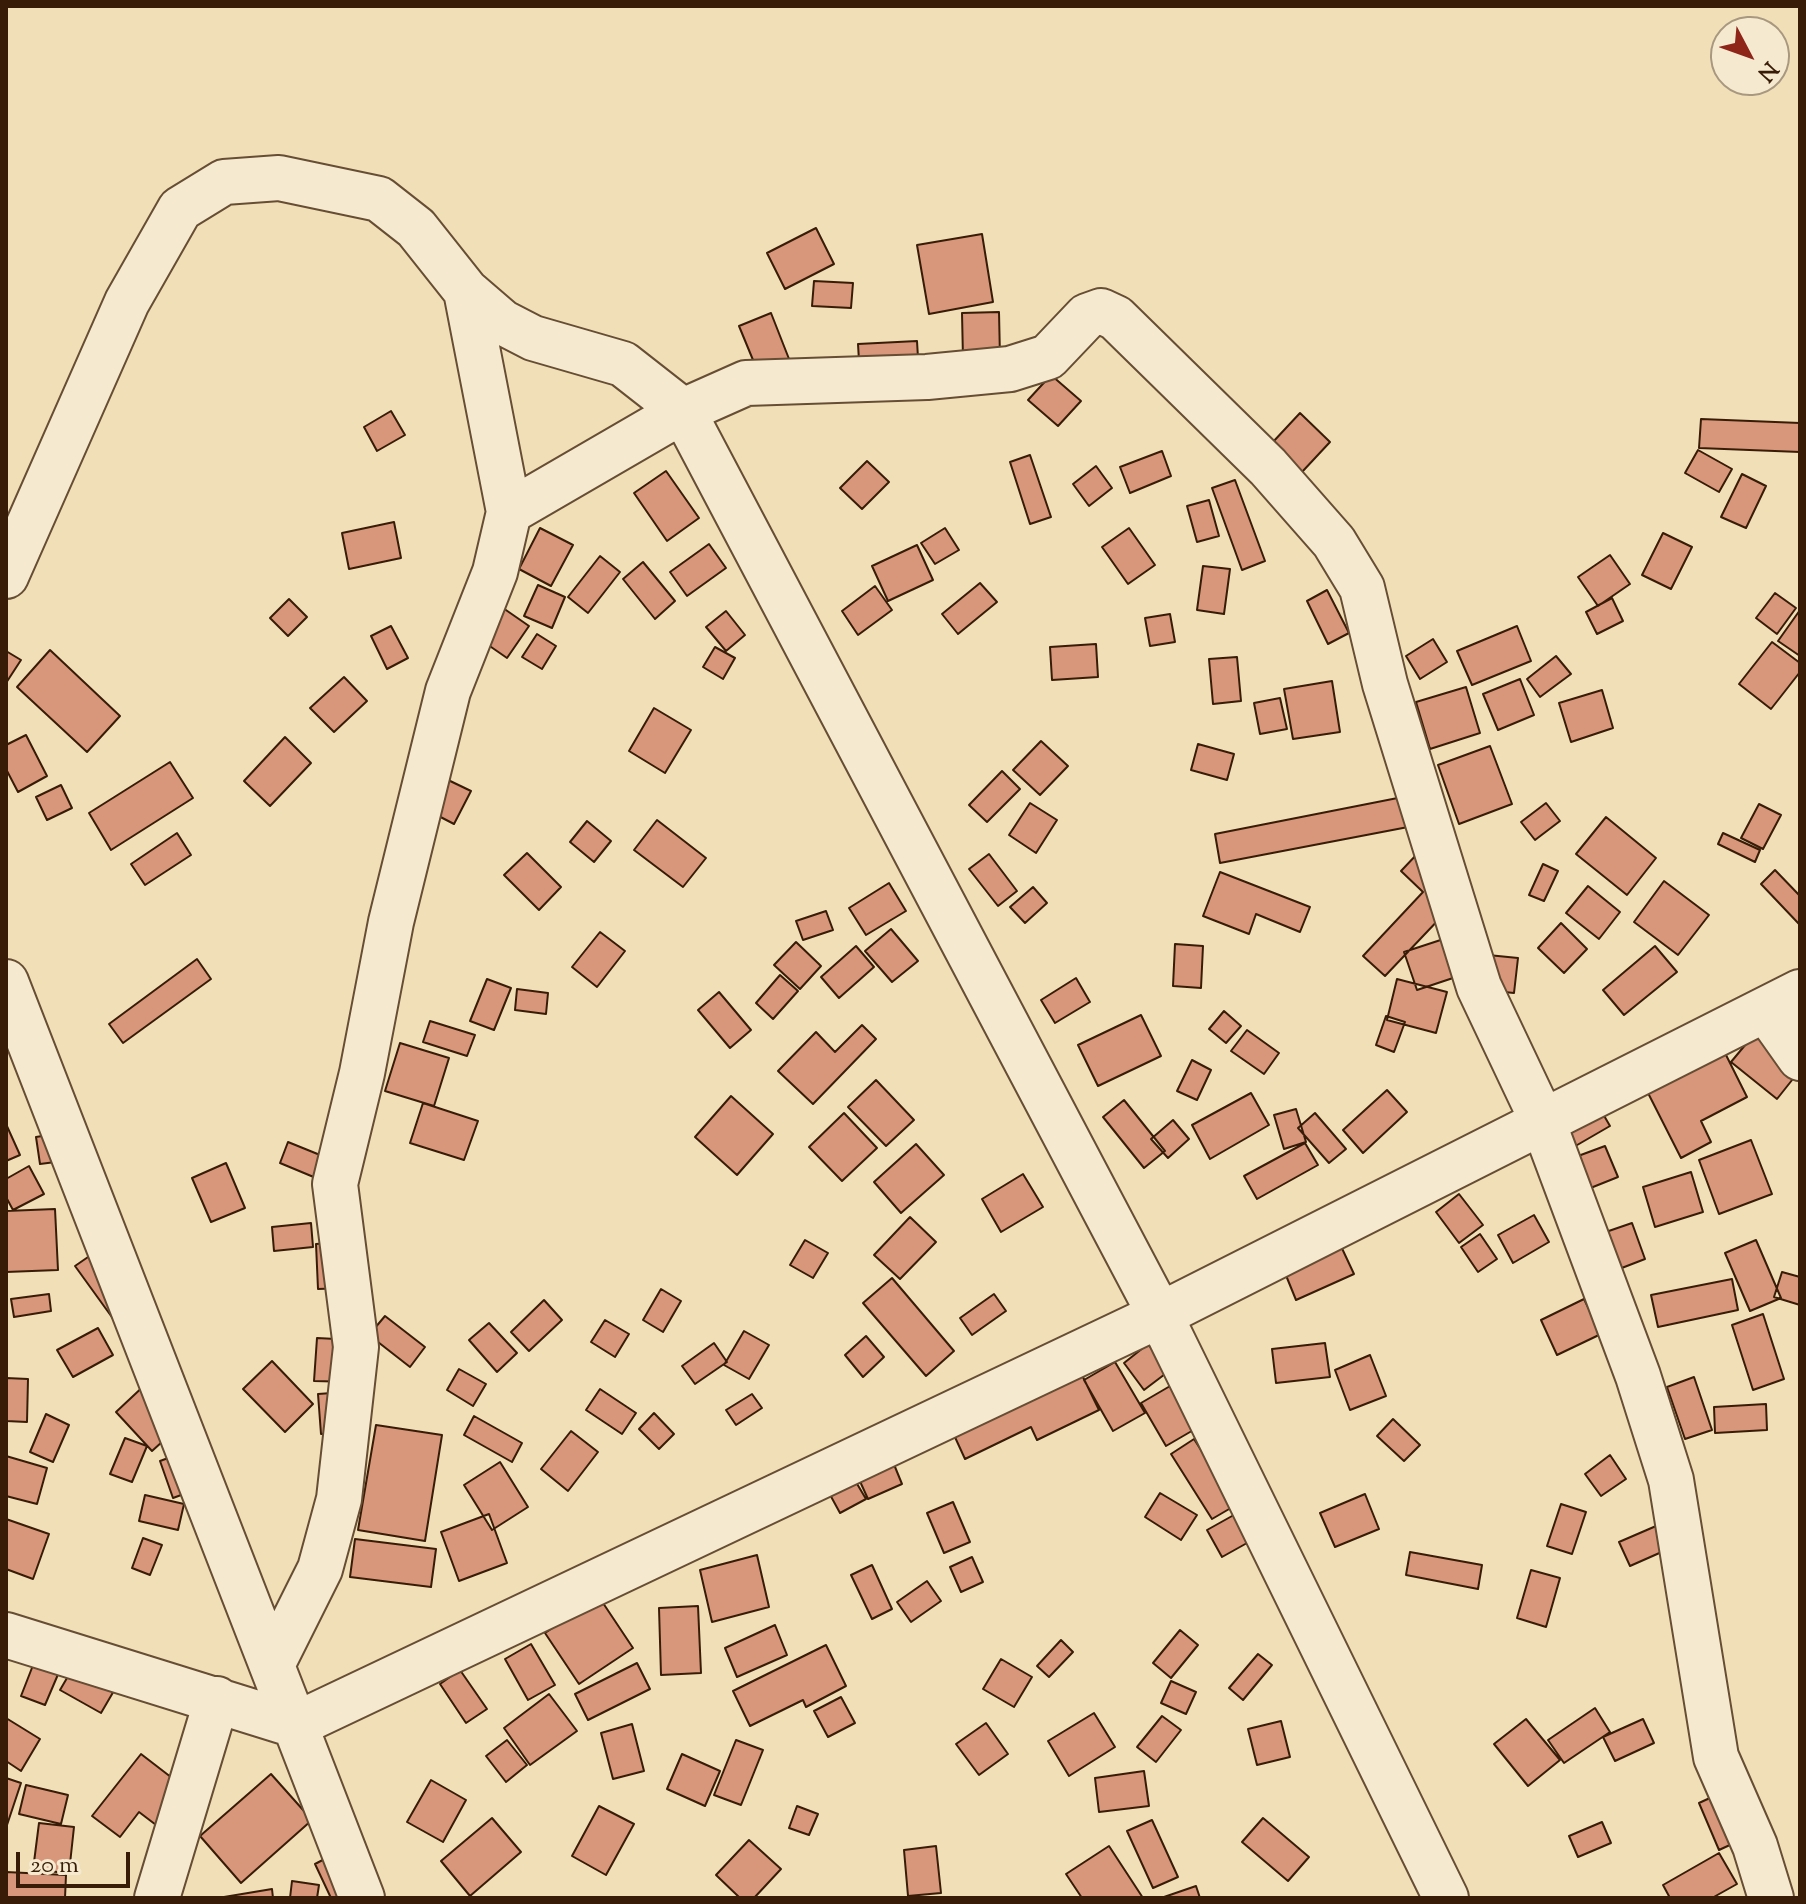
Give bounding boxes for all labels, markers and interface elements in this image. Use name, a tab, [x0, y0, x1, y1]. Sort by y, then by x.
north arrow	[1710, 16, 1790, 96]
text: N	[1749, 53, 1784, 88]
scale bar	[20, 1836, 134, 1886]
text: 20 m	[30, 1849, 79, 1883]

